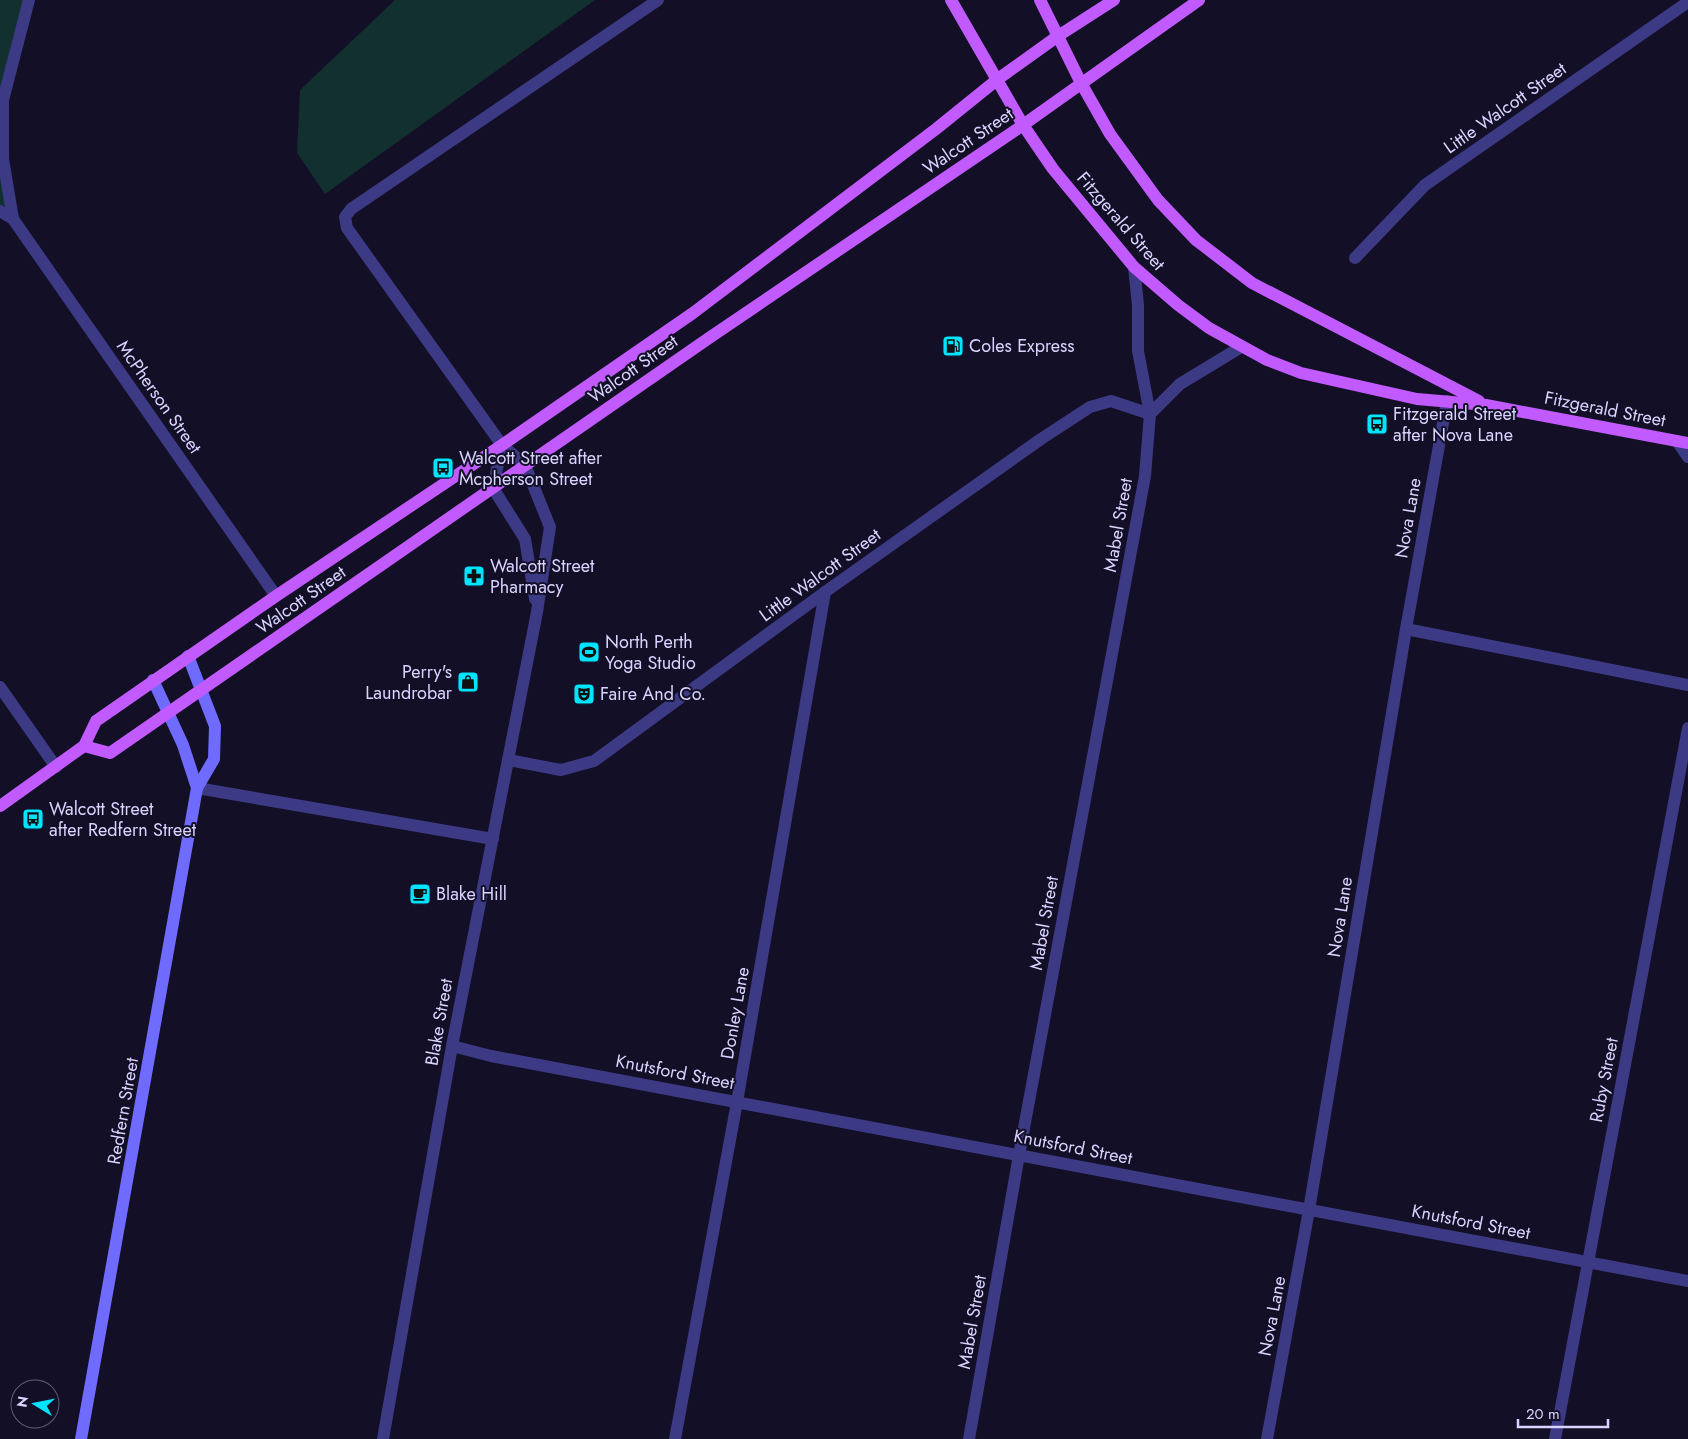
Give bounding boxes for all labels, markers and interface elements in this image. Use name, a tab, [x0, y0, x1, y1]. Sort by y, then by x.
street label: Little Walcott Street	[1438, 56, 1572, 160]
street label: Walcott Street	[918, 101, 1019, 181]
street label: Fitzgerald Street	[1071, 166, 1172, 276]
street label: Walcott Street	[583, 328, 684, 410]
place label: Coles Express	[969, 333, 1075, 359]
fuel station icon: Coles Express	[941, 334, 965, 358]
street label: McPherson Street	[110, 335, 208, 459]
street label: Fitzgerald Street	[1542, 384, 1669, 434]
place label: Fitzgerald Street after Nova Lane	[1393, 401, 1517, 448]
bus stop icon: Fitzgerald Street after Nova Lane	[1365, 412, 1389, 436]
place label: Walcott Street after Mcpherson Street	[459, 445, 603, 492]
bus stop icon: Walcott Street after Mcpherson Street	[431, 456, 455, 480]
street label: Mabel Street	[1097, 475, 1139, 574]
street label: Nova Lane	[1388, 476, 1428, 560]
street label: Little Walcott Street	[754, 522, 887, 628]
place label: Walcott Street Pharmacy	[490, 553, 595, 600]
street label: Walcott Street	[251, 559, 352, 641]
pharmacy icon: Walcott Street Pharmacy	[462, 564, 486, 588]
place label: North Perth Yoga Studio	[605, 629, 696, 676]
sports icon: North Perth Yoga Studio	[577, 640, 601, 664]
place label: Perry's Laundrobar	[365, 659, 453, 706]
shop icon: Perry's Laundrobar	[456, 670, 480, 694]
place label: Faire And Co.	[600, 681, 706, 707]
theatre icon: Faire And Co.	[572, 682, 596, 706]
place label: Walcott Street after Redfern Street	[49, 796, 197, 843]
bus stop icon: Walcott Street after Redfern Street	[21, 807, 45, 831]
street label: Mabel Street	[1023, 873, 1065, 972]
street label: Nova Lane	[1321, 875, 1359, 959]
place label: Blake Hill	[436, 881, 507, 907]
cafe icon: Blake Hill	[408, 882, 432, 906]
street label: Donley Lane	[714, 965, 756, 1061]
street label: Blake Street	[419, 976, 460, 1068]
street label: Ruby Street	[1583, 1035, 1625, 1125]
street label: Knutsford Street	[613, 1048, 737, 1096]
street label: Redfern Street	[101, 1055, 145, 1166]
street label: Knutsford Street	[1011, 1123, 1135, 1171]
street label: Knutsford Street	[1409, 1198, 1533, 1246]
street label: Mabel Street	[951, 1272, 993, 1371]
street label: Nova Lane	[1252, 1274, 1292, 1358]
north arrow	[10, 1379, 60, 1429]
text: N	[11, 1395, 33, 1409]
scale bar	[1518, 1396, 1608, 1428]
text: 20 m	[1526, 1403, 1560, 1425]

